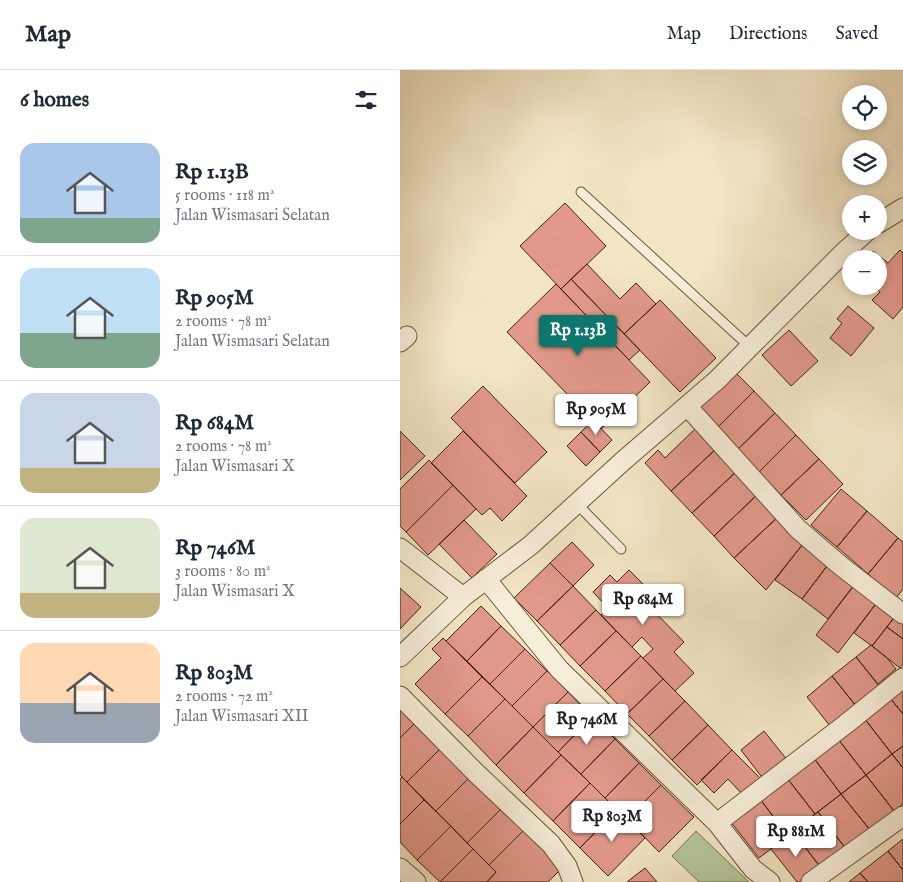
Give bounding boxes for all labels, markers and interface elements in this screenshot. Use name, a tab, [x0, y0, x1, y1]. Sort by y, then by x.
text: Map	[25, 19, 71, 50]
text: Map	[667, 23, 701, 46]
text: Directions	[729, 23, 807, 46]
text: Saved	[835, 23, 878, 46]
map controls	[842, 85, 887, 295]
button: locate	[842, 85, 887, 130]
icon: filters	[352, 86, 380, 114]
text: 6 homes	[20, 87, 89, 114]
button: layers	[842, 140, 887, 185]
text: Rp 1.13B	[175, 159, 249, 186]
icon: home	[60, 163, 120, 223]
text: 5 rooms · 118 m²	[175, 186, 274, 206]
button: +	[842, 195, 887, 240]
text: Jalan Wismasari Selatan	[175, 206, 330, 226]
button: −	[842, 250, 887, 295]
text: Rp 905M	[175, 285, 254, 312]
icon: home	[60, 288, 120, 348]
text: 2 rooms · 78 m²	[175, 312, 272, 332]
pin: Rp 1.13B	[526, 314, 630, 357]
text: Rp 1.13B	[550, 321, 606, 341]
text: Jalan Wismasari Selatan	[175, 332, 330, 352]
pin: Rp 905M	[550, 394, 642, 436]
text: Rp 905M	[566, 400, 626, 420]
text: Rp 684M	[175, 410, 254, 437]
icon: home	[60, 413, 120, 473]
text: 2 rooms · 78 m²	[175, 437, 272, 457]
text: Jalan Wismasari X	[175, 457, 295, 477]
text: Rp 746M	[175, 535, 256, 562]
icon: home	[60, 538, 120, 598]
text: 3 rooms · 80 m²	[175, 562, 271, 582]
text: Jalan Wismasari X	[175, 582, 295, 602]
pin: Rp 684M	[597, 584, 689, 626]
text: Rp 684M	[613, 590, 673, 610]
text: Rp 803M	[175, 660, 253, 687]
icon: home	[60, 663, 120, 723]
text: 2 rooms · 72 m²	[175, 687, 273, 707]
pin: Rp 746M	[541, 704, 633, 746]
text: Jalan Wismasari XII	[175, 707, 309, 727]
text: Rp 746M	[556, 710, 618, 730]
pin: Rp 803M	[566, 800, 658, 843]
text: Rp 803M	[582, 807, 642, 827]
pin: Rp 881M	[750, 816, 842, 858]
text: Rp 881M	[767, 822, 825, 842]

